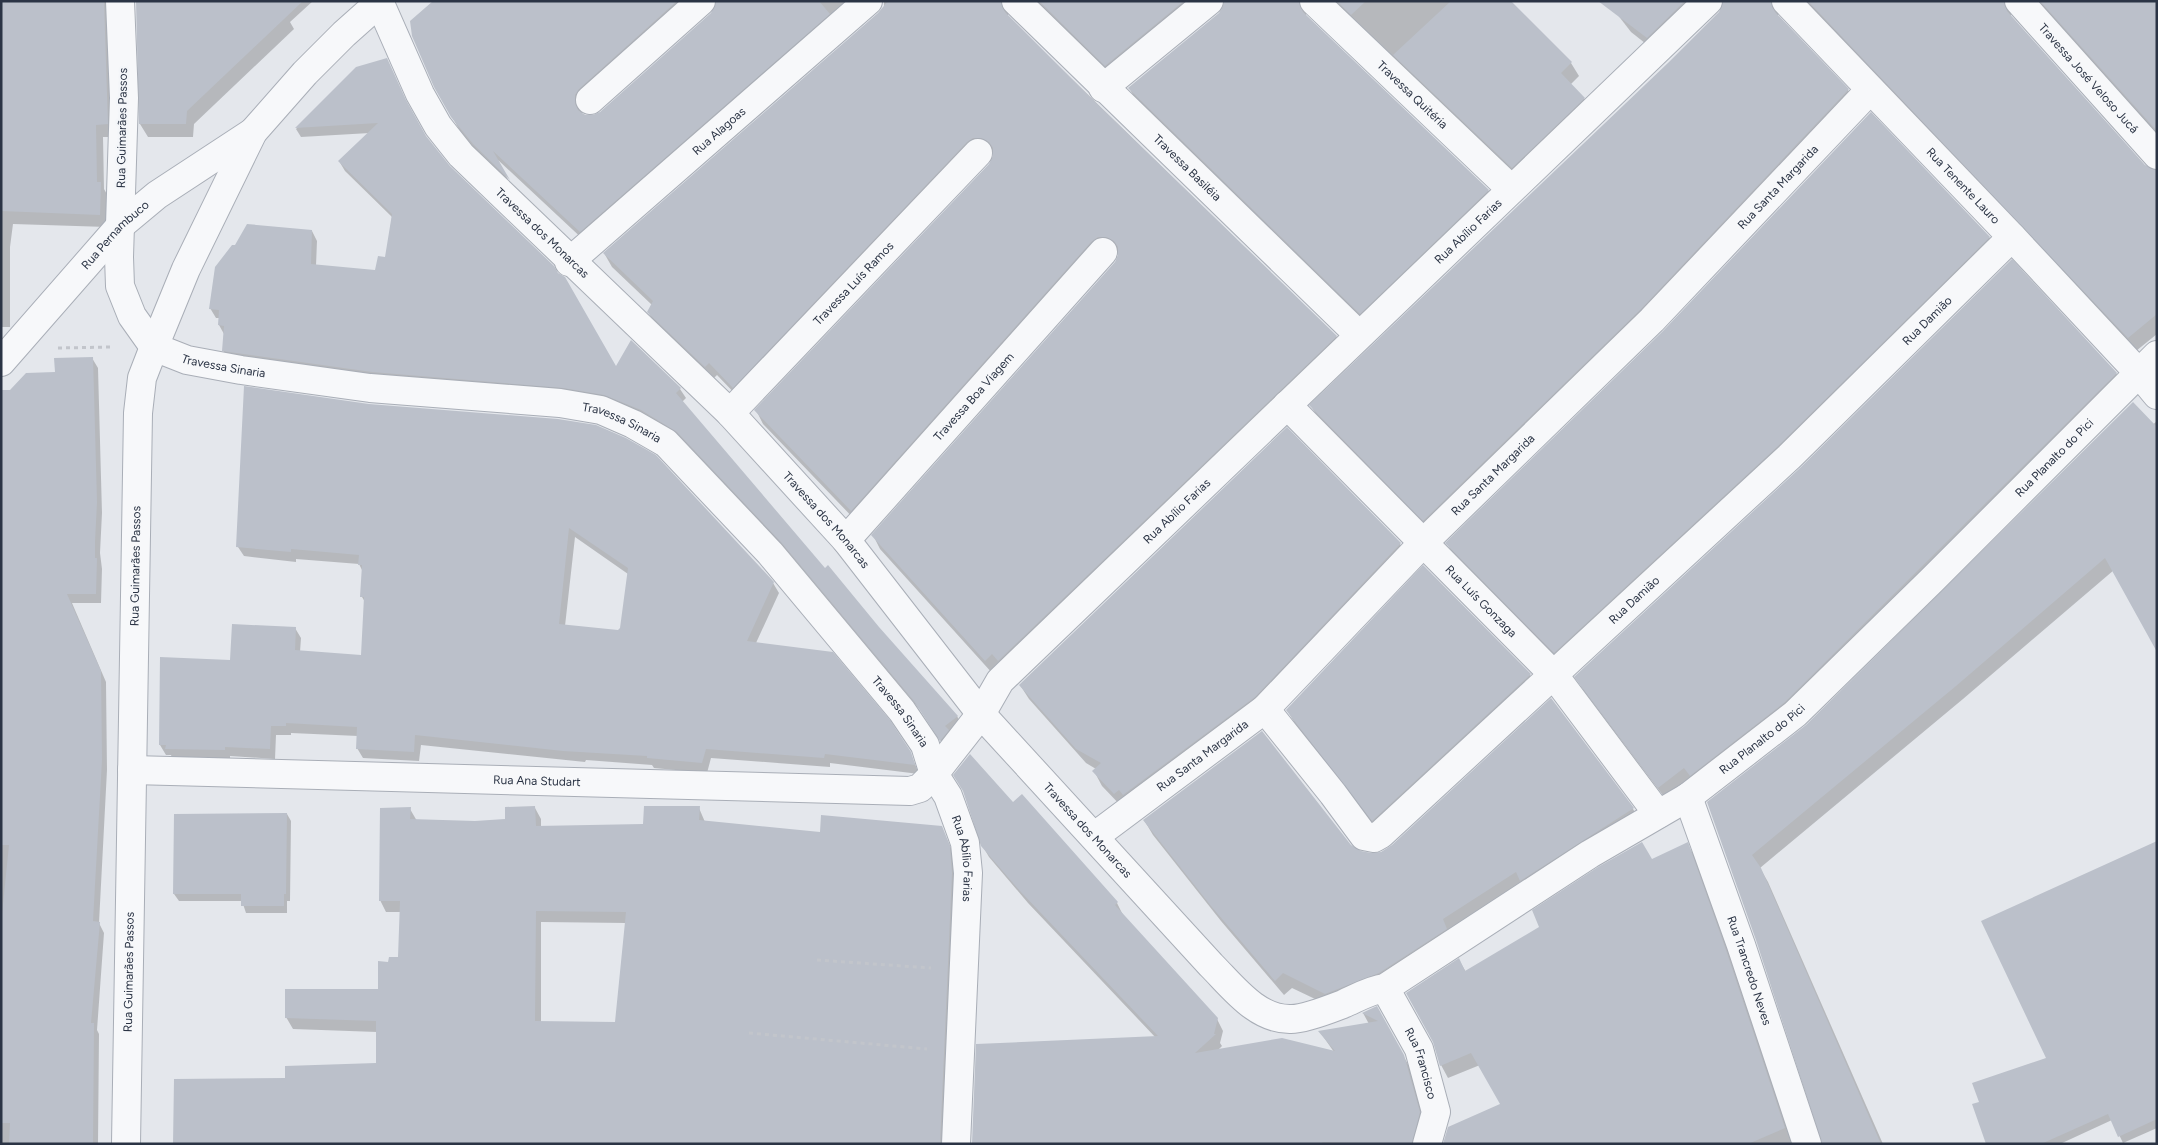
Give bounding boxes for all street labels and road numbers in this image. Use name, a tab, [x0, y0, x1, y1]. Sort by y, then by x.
street label: Travessa José Veloso Jucá	[2036, 21, 2141, 136]
street label: Travessa Quitéria	[1374, 58, 1451, 132]
street label: Rua Guimarães Passos	[114, 67, 130, 188]
street label: Rua Alagoas	[689, 104, 749, 158]
street label: Travessa Basiléia	[1150, 132, 1224, 204]
street label: Rua Santa Margarida	[1735, 142, 1821, 232]
street label: Rua Tenente Lauro	[1923, 145, 2003, 227]
street label: Travessa dos Monarcas	[493, 185, 592, 281]
street label: Rua Abílio Farias	[1432, 196, 1505, 267]
street label: Rua Pernambuco	[78, 198, 152, 272]
street label: Travessa Luís Ramos	[811, 239, 897, 328]
street label: Rua Damião	[1900, 293, 1955, 348]
street label: Travessa Boa Viagem	[931, 350, 1017, 444]
street label: Travessa Sinaria	[179, 351, 266, 380]
street label: Travessa Sinaria	[581, 400, 664, 446]
street label: Rua Planalto do Pici	[2012, 416, 2096, 500]
street label: Rua Santa Margarida	[1448, 431, 1537, 518]
street label: Travessa dos Monarcas	[780, 469, 873, 571]
street label: Rua Abílio Farias	[1140, 475, 1214, 547]
street label: Rua Guimarães Passos	[128, 505, 143, 626]
street label: Rua Luís Gonzaga	[1442, 562, 1520, 640]
street label: Rua Damião	[1606, 573, 1662, 627]
street label: Travessa Sinaria	[869, 673, 931, 750]
street label: Rua Planalto do Pici	[1716, 701, 1808, 777]
street label: Rua Santa Margarida	[1154, 717, 1251, 795]
street label: Rua Ana Studart	[493, 773, 581, 789]
street label: Travessa dos Monarcas	[1040, 780, 1135, 881]
street label: Rua Abílio Farias	[949, 813, 975, 902]
street label: Rua Guimarães Passos	[121, 911, 137, 1032]
street label: Rua Trancredo Neves	[1724, 914, 1774, 1027]
street label: Rua Francisco	[1402, 1025, 1439, 1101]

